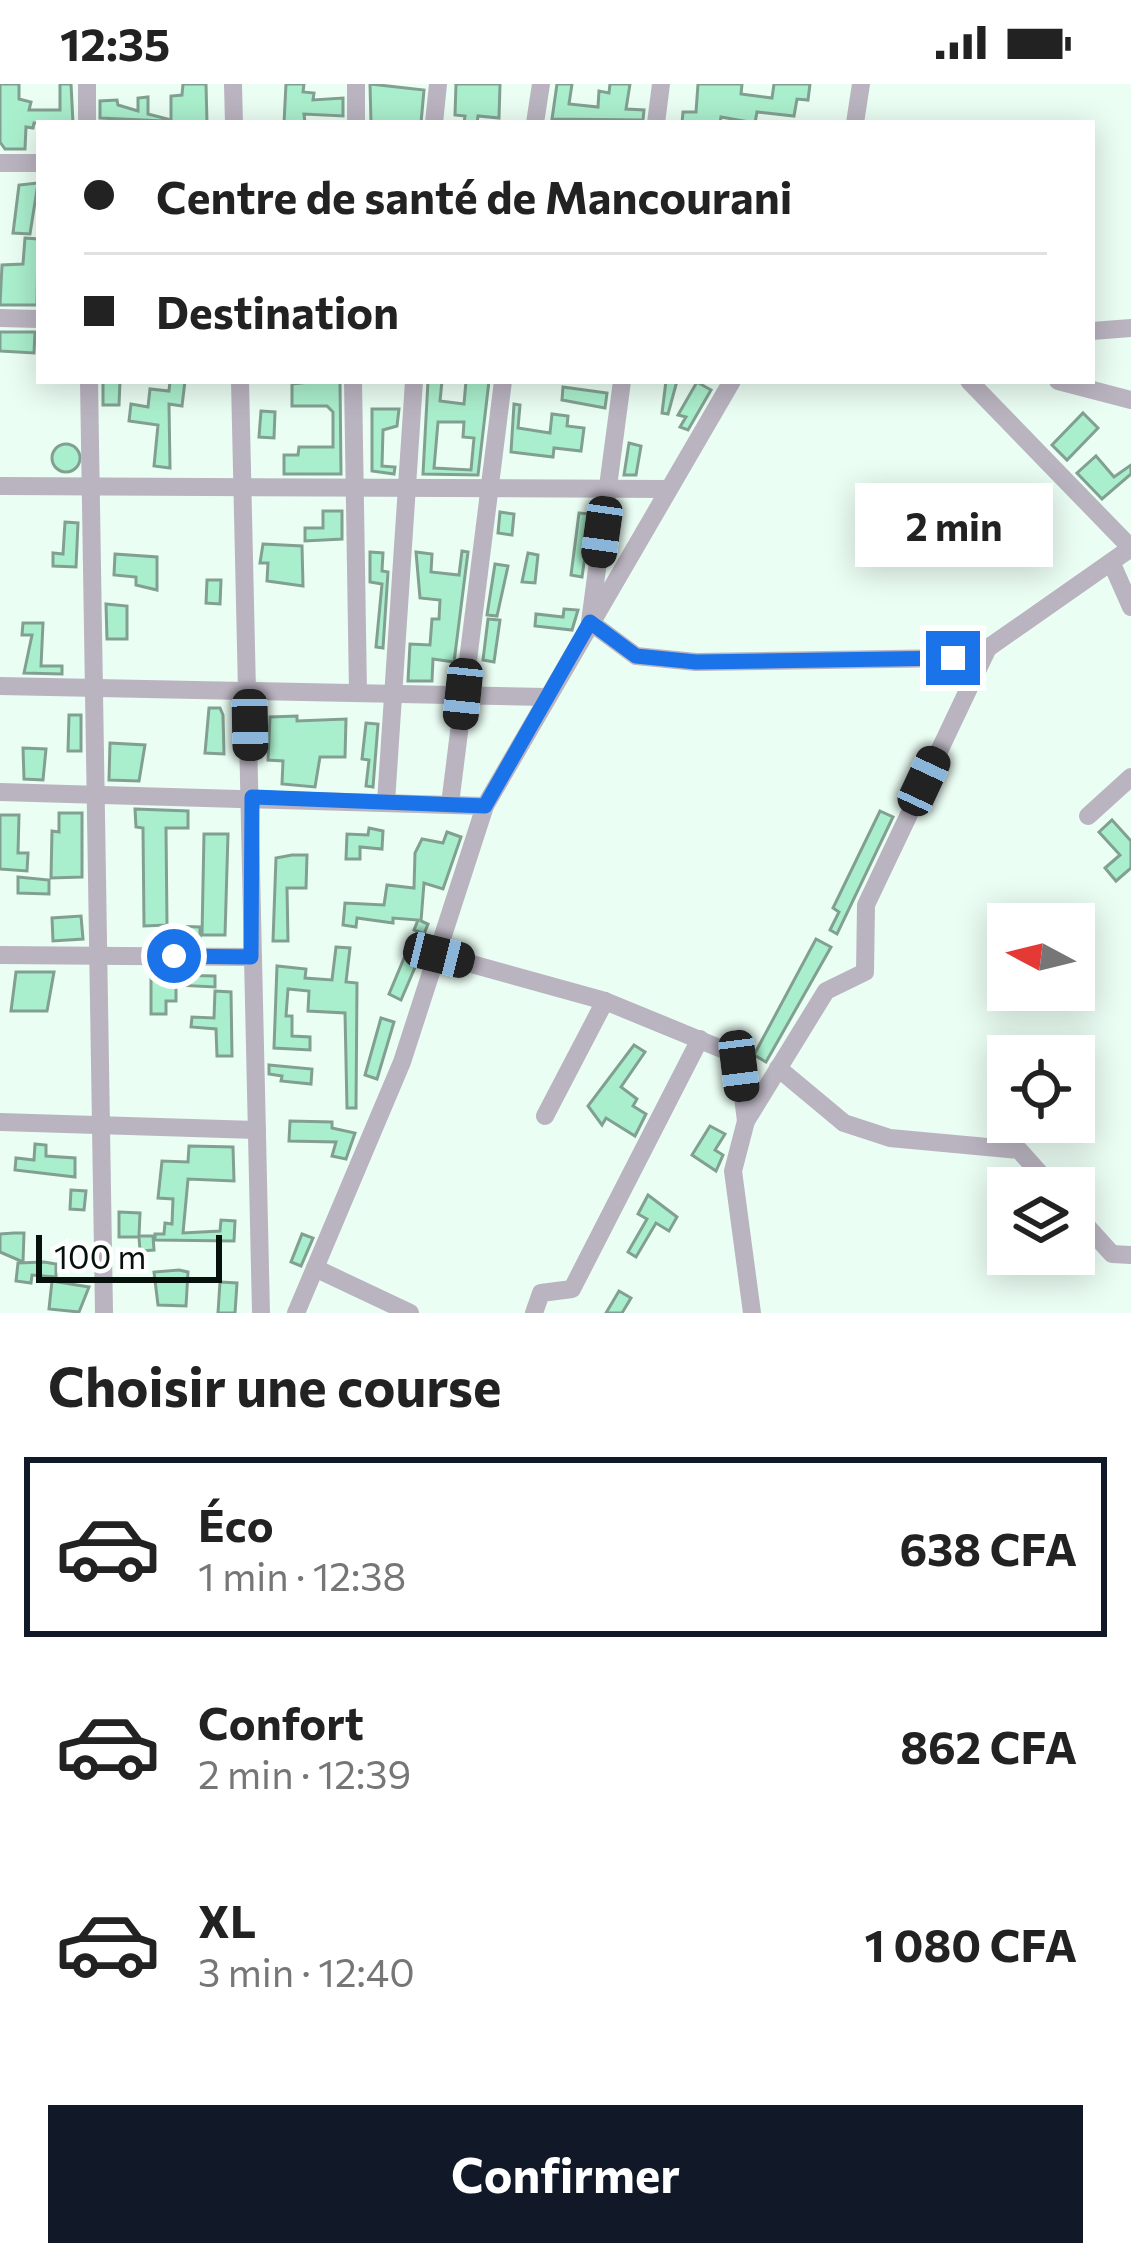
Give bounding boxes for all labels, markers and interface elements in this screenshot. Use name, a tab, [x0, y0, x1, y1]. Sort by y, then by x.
text: 12:35	[60, 15, 170, 70]
text: Centre de santé de Mancourani	[156, 168, 792, 223]
text: Destination	[156, 283, 399, 338]
callout: 2 min	[854, 484, 1052, 568]
car	[579, 494, 625, 570]
text: 2 min	[905, 501, 1003, 549]
route end	[926, 631, 980, 685]
car	[441, 656, 485, 732]
car	[231, 689, 269, 761]
car	[892, 741, 956, 821]
north arrow	[987, 903, 1095, 1011]
map controls	[987, 903, 1095, 1275]
route start	[147, 929, 201, 983]
car	[400, 929, 478, 981]
car	[717, 1028, 761, 1104]
button: locate	[987, 1035, 1095, 1143]
button: layers	[987, 1167, 1095, 1275]
scale bar	[36, 1229, 222, 1282]
text: 100 m	[54, 1235, 146, 1276]
text: Choisir une course	[48, 1352, 501, 1418]
icon: car	[54, 1493, 162, 1601]
text: Éco	[198, 1496, 274, 1551]
text: 638 CFA	[900, 1520, 1077, 1575]
text: 1 min · 12:38	[198, 1551, 406, 1599]
icon: car	[54, 1691, 162, 1799]
text: Confort	[198, 1694, 364, 1749]
text: 862 CFA	[900, 1718, 1077, 1773]
text: 2 min · 12:39	[198, 1749, 411, 1797]
icon: car	[54, 1889, 162, 1997]
text: XL	[198, 1892, 256, 1947]
text: 1 080 CFA	[865, 1916, 1077, 1971]
text: 3 min · 12:40	[198, 1947, 415, 1995]
button: Confirmer	[48, 2105, 1083, 2243]

